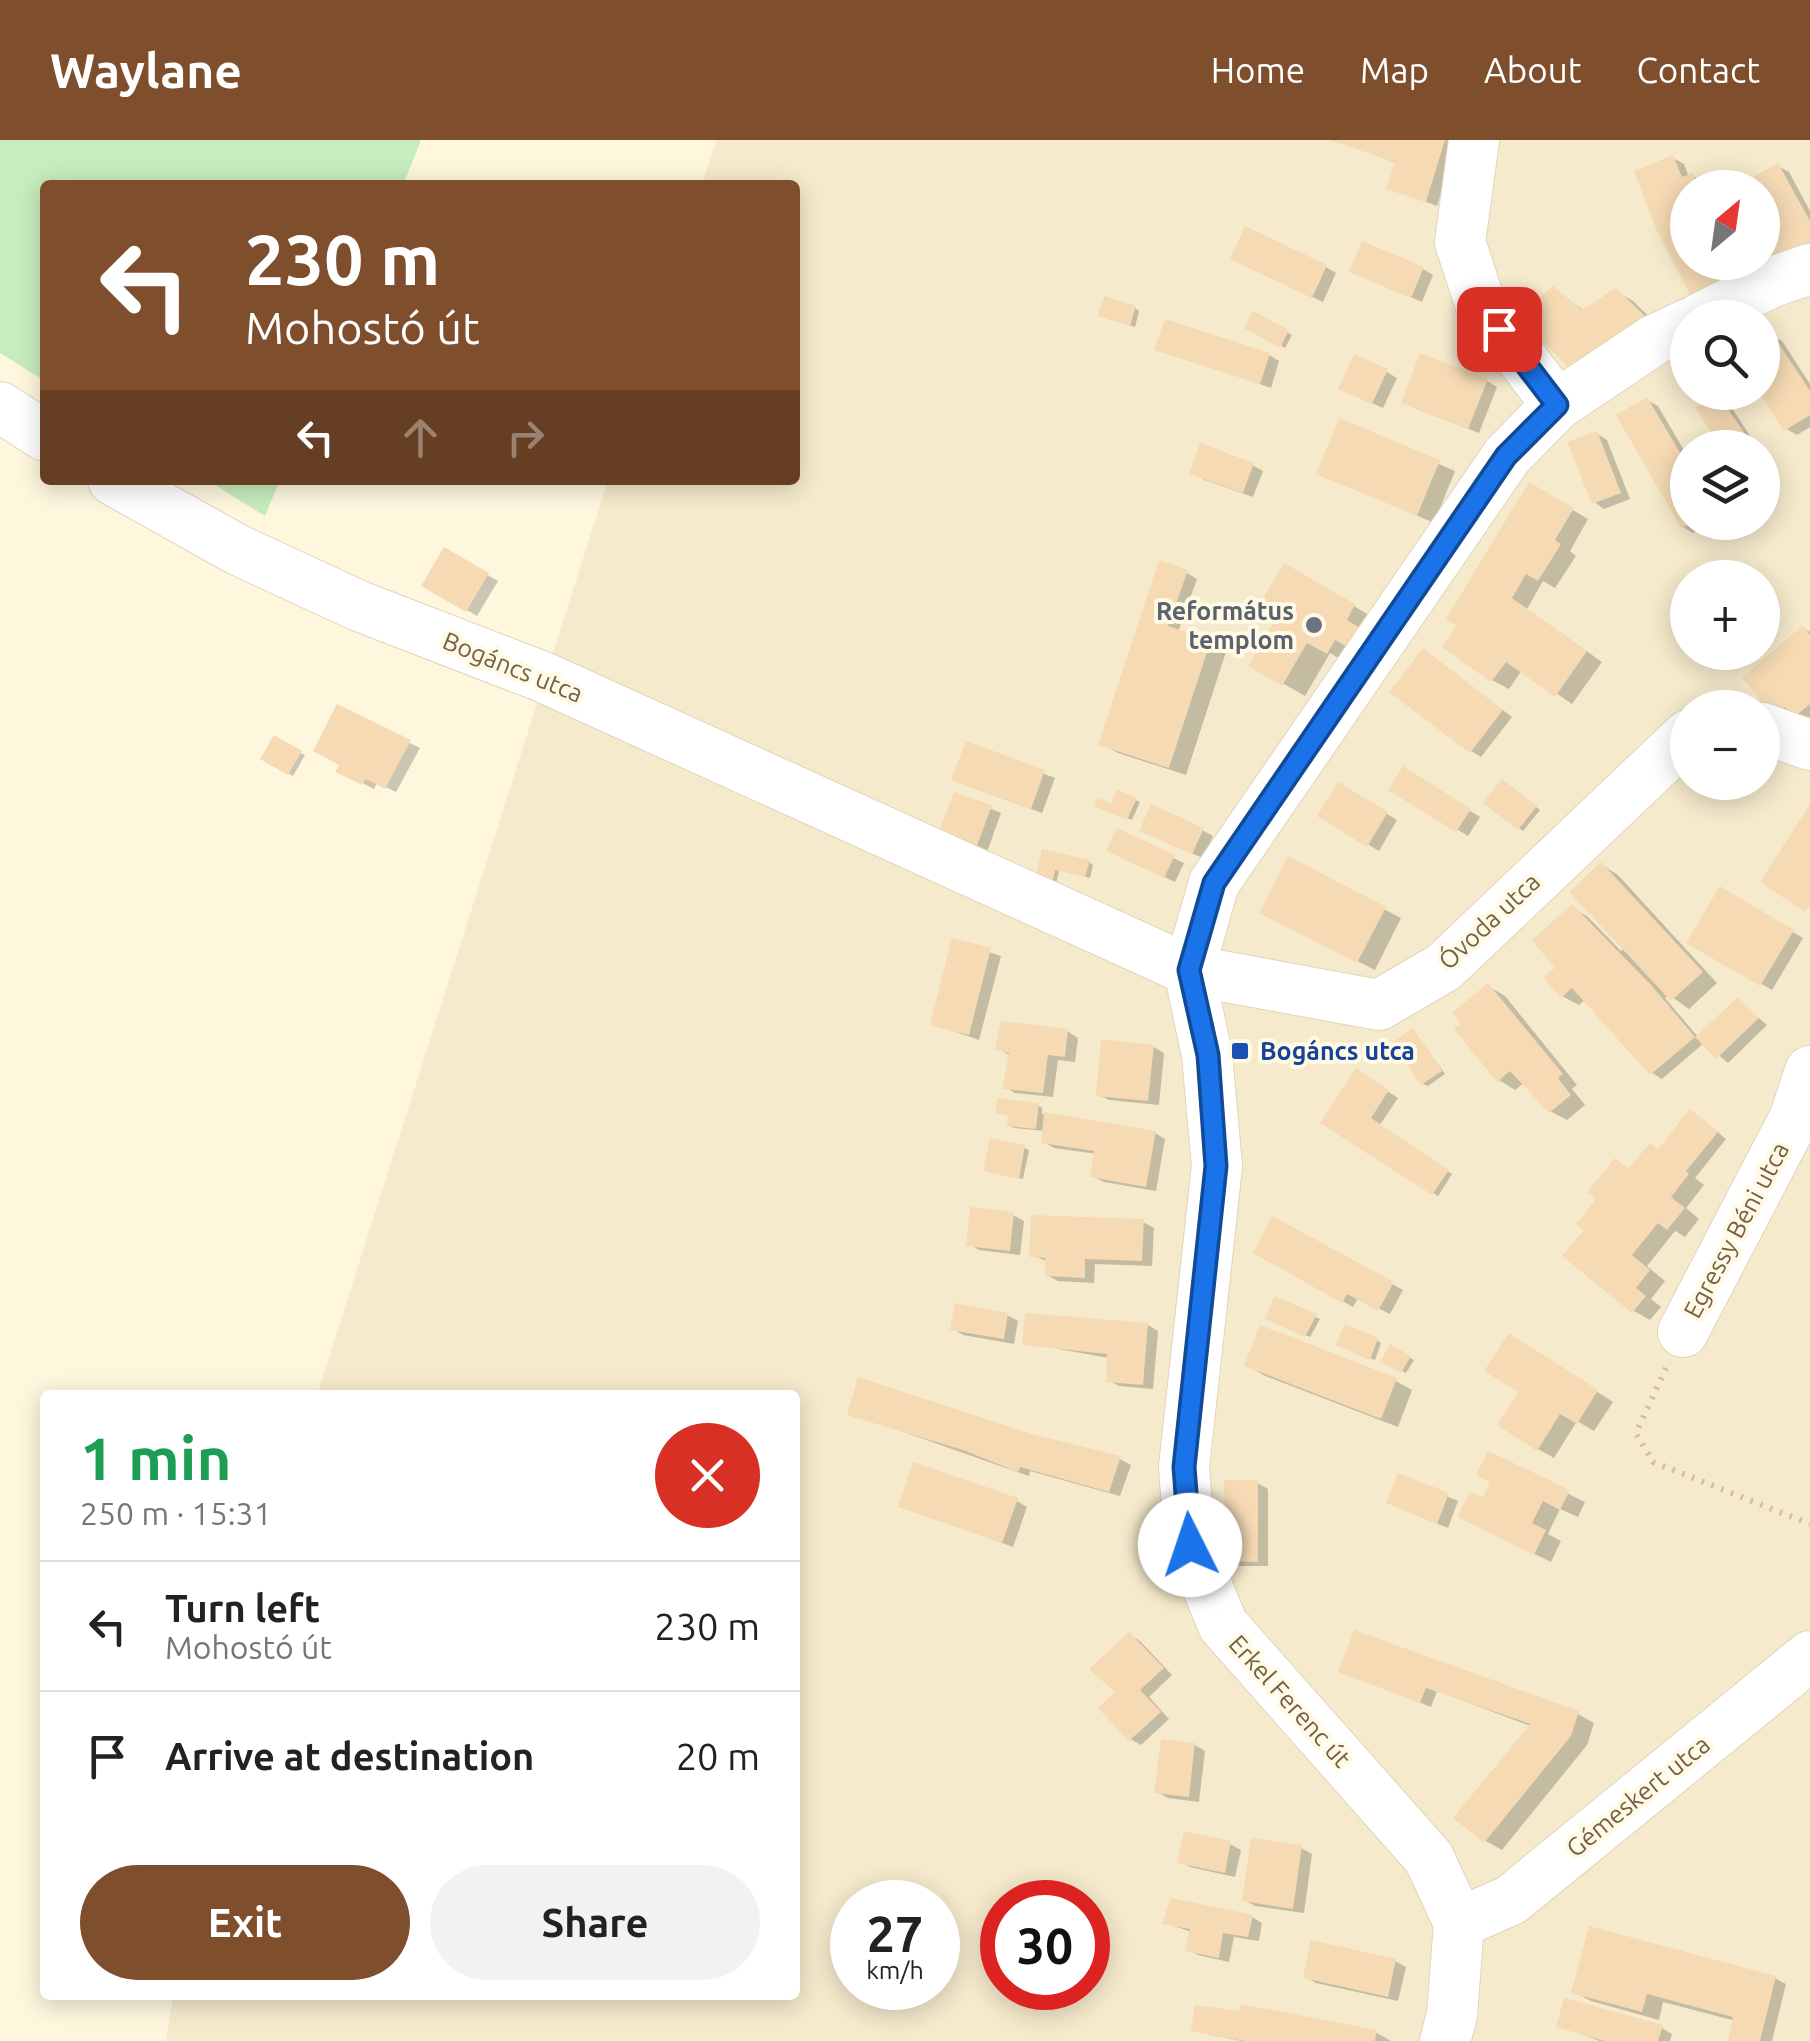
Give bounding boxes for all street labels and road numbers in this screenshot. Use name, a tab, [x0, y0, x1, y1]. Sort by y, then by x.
street label: Bogáncs utca	[439, 626, 587, 708]
street label: Óvoda utca	[1433, 867, 1545, 975]
street label: Egressy Béni utca	[1678, 1137, 1794, 1323]
street label: Erkel Ferenc út	[1223, 1629, 1357, 1773]
street label: Gémeskert utca	[1561, 1730, 1715, 1862]

